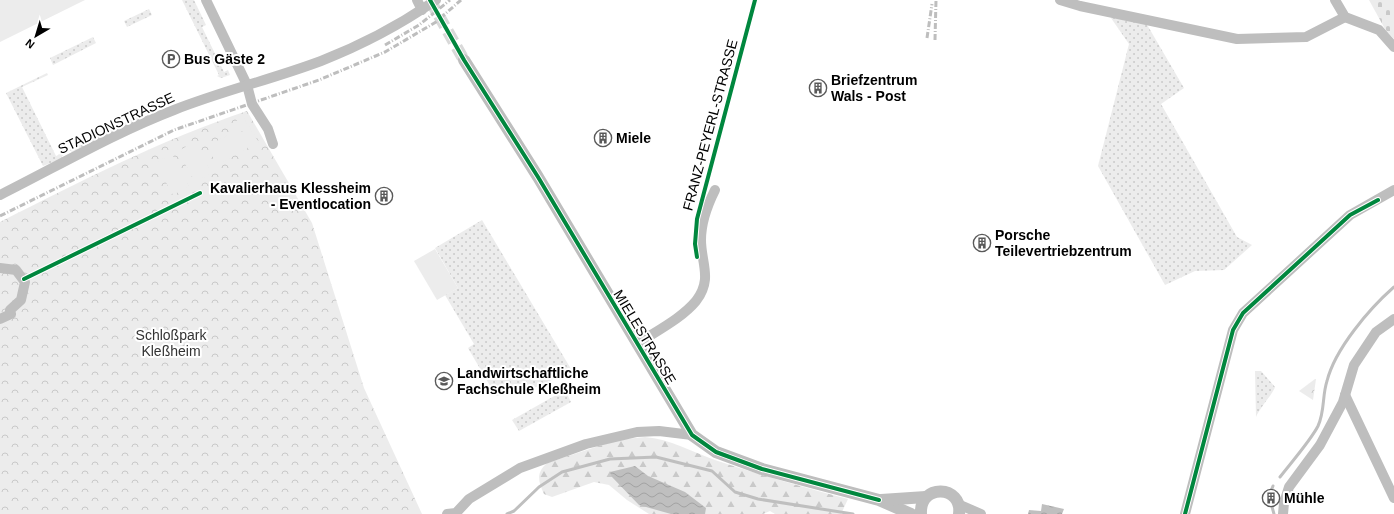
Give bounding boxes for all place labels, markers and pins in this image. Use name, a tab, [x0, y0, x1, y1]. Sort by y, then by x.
parking icon: Bus Gäste 2	[161, 49, 181, 69]
place label: Bus Gäste 2	[184, 51, 265, 67]
place label: Briefzentrum Wals - Post	[831, 72, 917, 104]
building icon: Briefzentrum Wals - Post	[808, 78, 828, 98]
building icon: Miele	[593, 128, 613, 148]
place label: Miele	[616, 130, 651, 146]
place label: Kavalierhaus Klessheim - Eventlocation	[210, 180, 371, 212]
building icon: Kavalierhaus Klessheim - Eventlocation	[374, 186, 394, 206]
place label: Porsche Teilevertriebzentrum	[995, 227, 1132, 259]
building icon: Porsche Teilevertriebzentrum	[972, 233, 992, 253]
place label: Landwirtschaftliche Fachschule Kleßheim	[457, 365, 601, 397]
school or university icon: Landwirtschaftliche Fachschule Kleßheim	[434, 371, 454, 391]
building icon: Mühle	[1261, 488, 1281, 508]
place label: Mühle	[1284, 490, 1325, 506]

